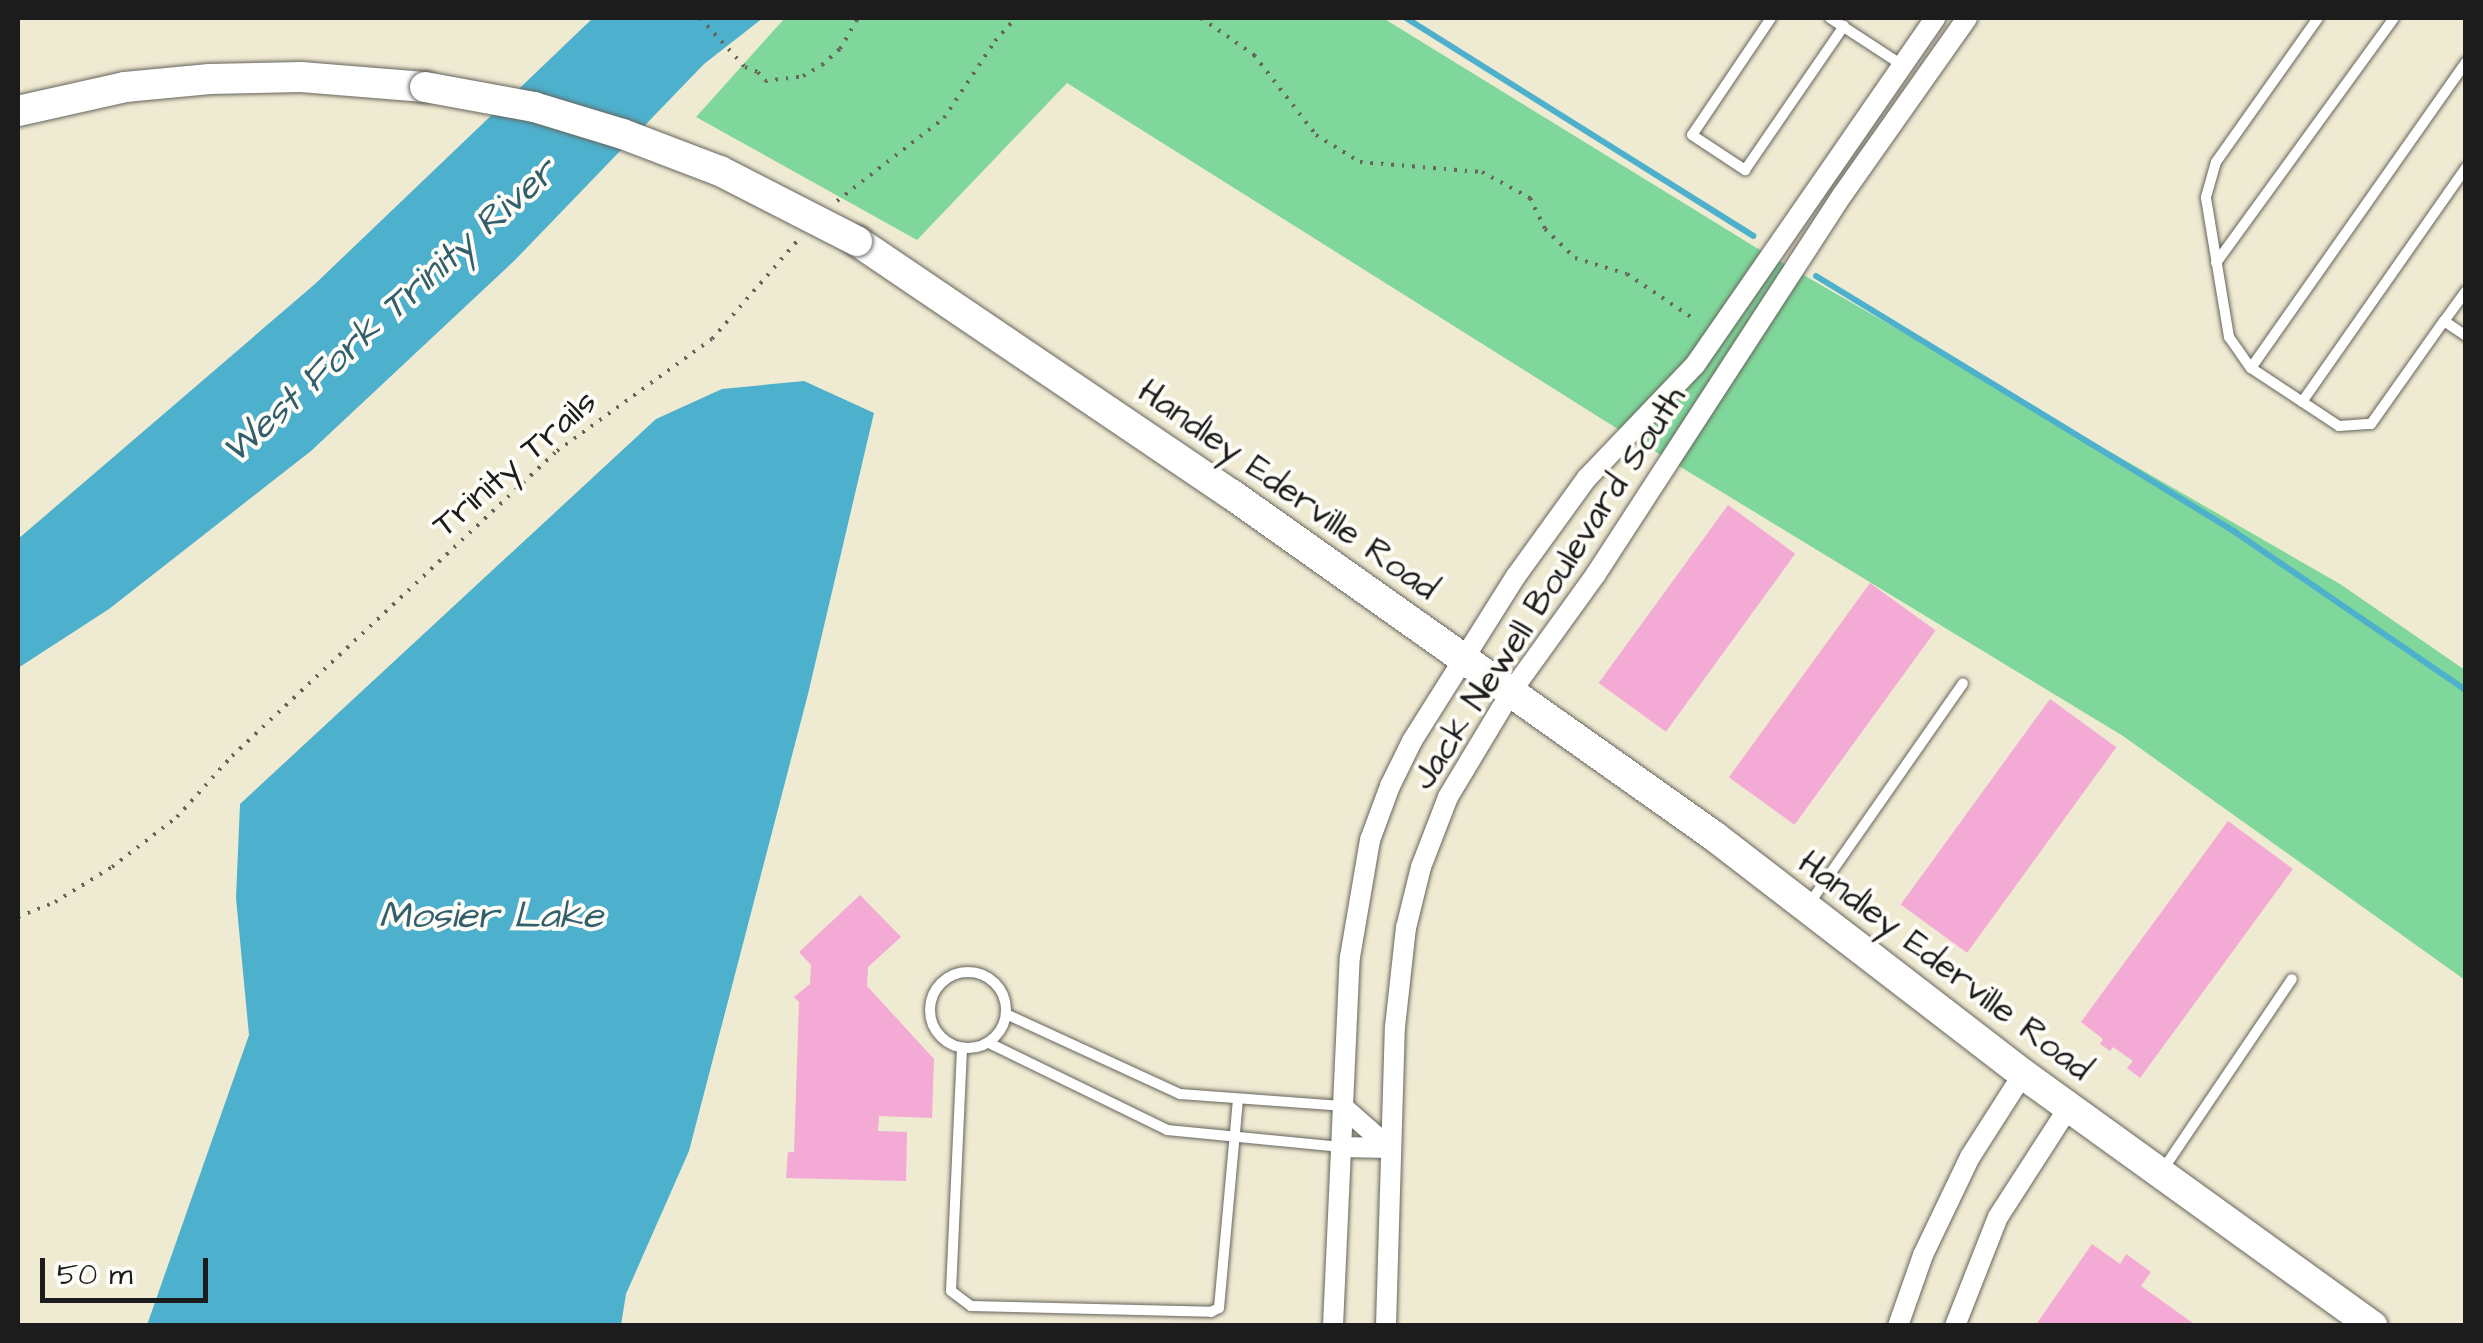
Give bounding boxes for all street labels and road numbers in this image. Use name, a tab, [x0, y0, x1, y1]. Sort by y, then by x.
street label: Handley Ederville Road	[1130, 370, 1446, 610]
street label: Jack Newell Boulevard South	[1403, 378, 1695, 798]
street label: Trinity Trails	[424, 381, 606, 547]
street label: Handley Ederville Road	[1790, 842, 2100, 1090]

